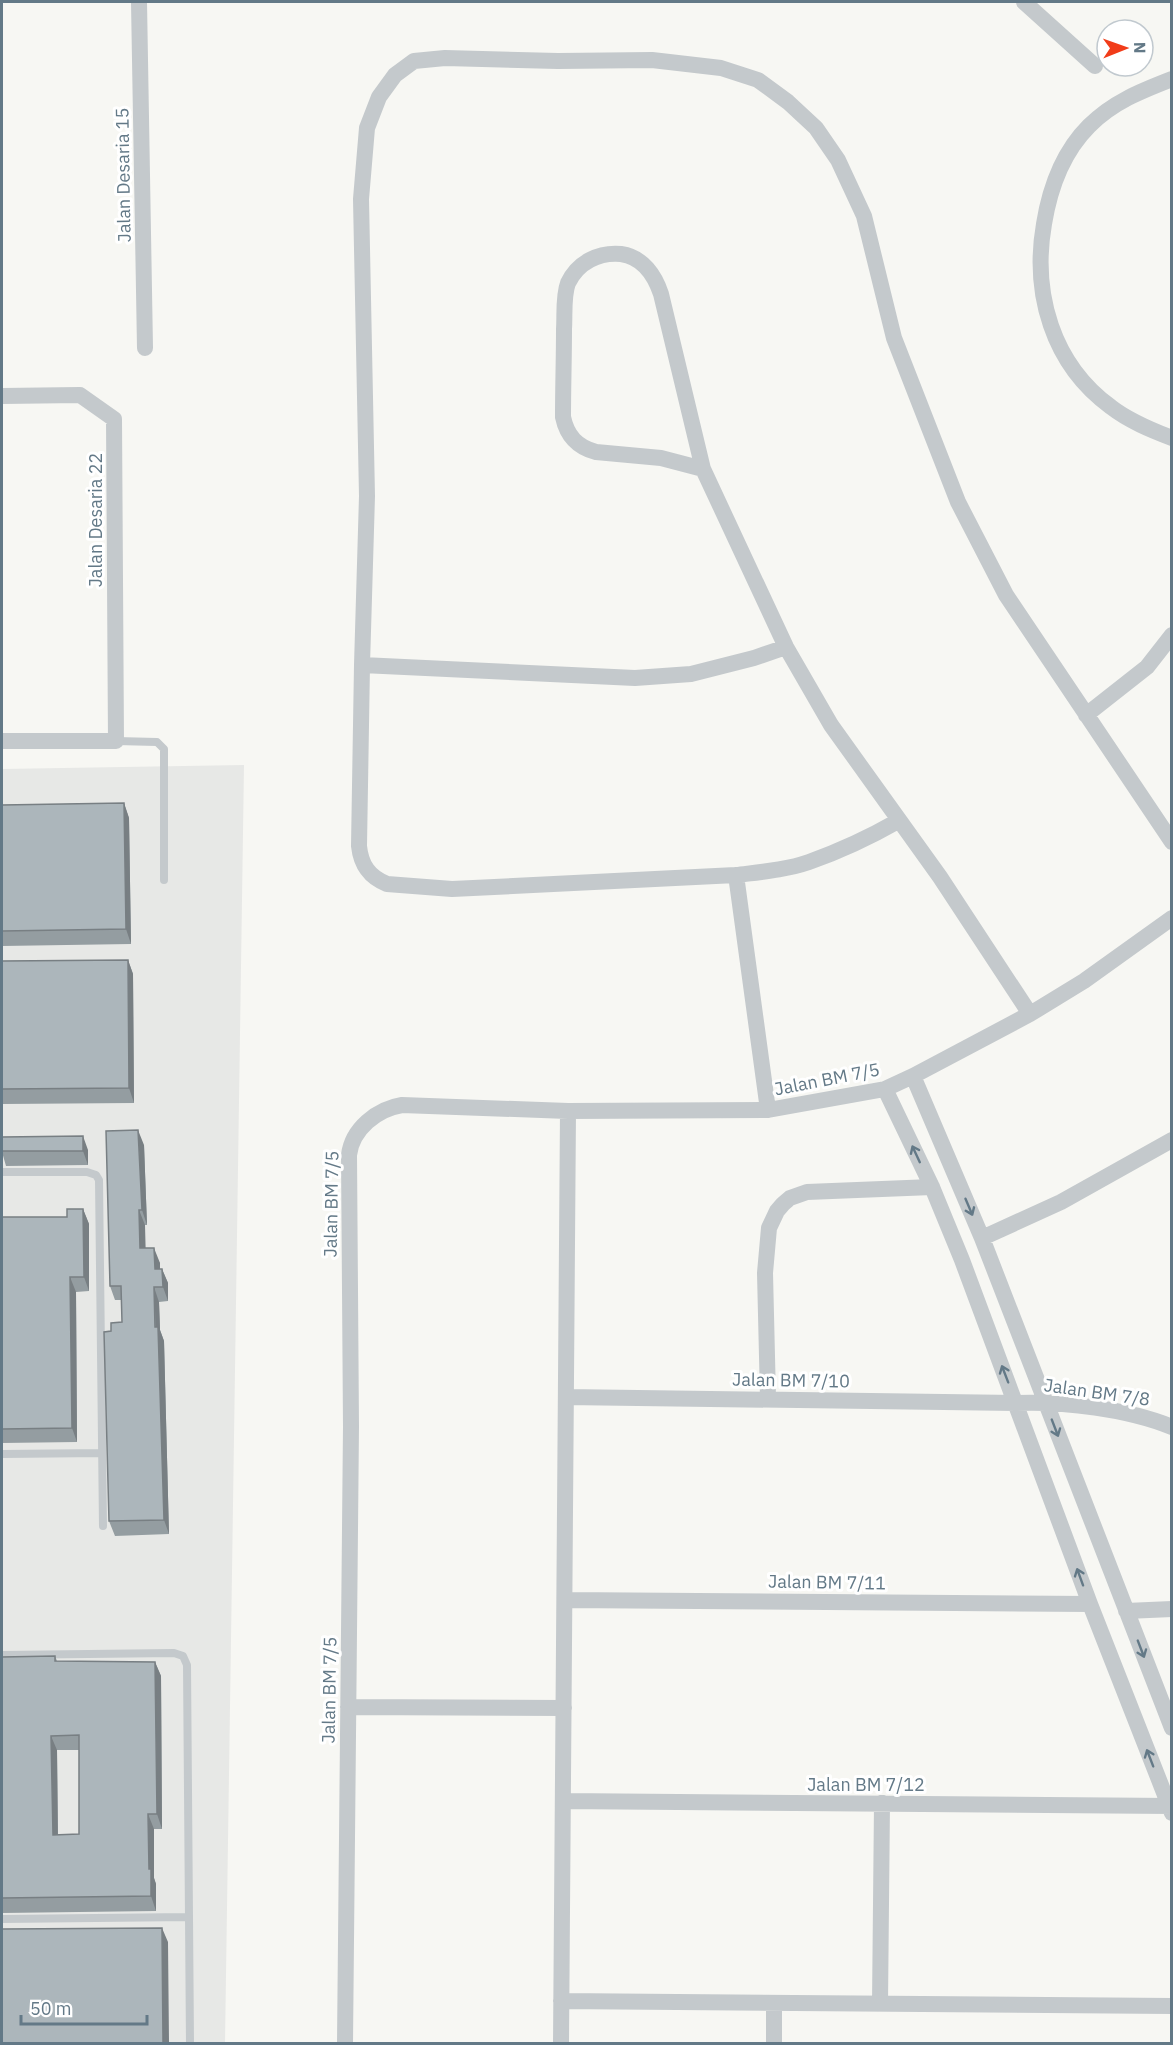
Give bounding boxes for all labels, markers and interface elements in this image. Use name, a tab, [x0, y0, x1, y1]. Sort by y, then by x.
north arrow	[1095, 18, 1155, 78]
text: N	[1130, 42, 1150, 54]
street label: Jalan Desaria 15	[110, 107, 136, 243]
street label: Jalan Desaria 22	[84, 453, 107, 587]
street label: Jalan BM 7/5	[772, 1058, 882, 1100]
one-way arrow	[910, 1146, 922, 1164]
street label: Jalan BM 7/5	[319, 1150, 343, 1258]
one-way arrow	[965, 1198, 976, 1216]
one-way arrow	[998, 1365, 1009, 1384]
street label: Jalan BM 7/10	[732, 1367, 850, 1393]
street label: Jalan BM 7/8	[1042, 1373, 1152, 1411]
one-way arrow	[1051, 1418, 1062, 1437]
one-way arrow	[1073, 1568, 1084, 1586]
street label: Jalan BM 7/11	[768, 1569, 886, 1595]
street label: Jalan BM 7/5	[317, 1636, 341, 1744]
one-way arrow	[1136, 1639, 1147, 1658]
one-way arrow	[1144, 1750, 1155, 1768]
street label: Jalan BM 7/12	[807, 1773, 925, 1796]
scale bar	[21, 1988, 147, 2026]
text: 50 m	[30, 1997, 72, 2020]

